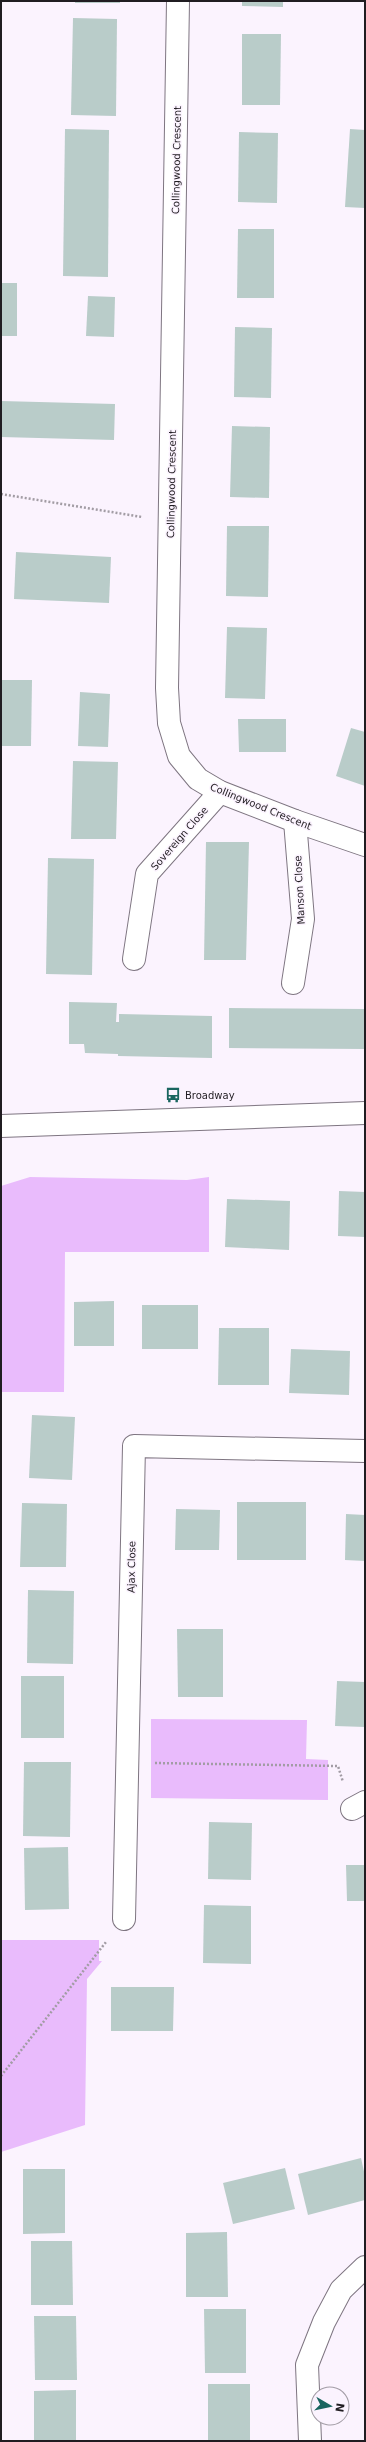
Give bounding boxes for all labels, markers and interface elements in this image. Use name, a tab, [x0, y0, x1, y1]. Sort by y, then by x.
street label: Collingwood Crescent	[170, 106, 183, 214]
street label: Collingwood Crescent	[165, 430, 178, 538]
street label: Collingwood Crescent	[209, 781, 313, 832]
street label: Sovereign Close	[149, 804, 210, 872]
street label: Manson Close	[292, 855, 307, 925]
bus stop icon: Broadway	[164, 1086, 182, 1104]
place label: Broadway	[185, 1090, 235, 1101]
street label: Ajax Close	[126, 1541, 137, 1593]
north arrow	[310, 2386, 350, 2426]
text: N	[332, 2402, 347, 2413]

